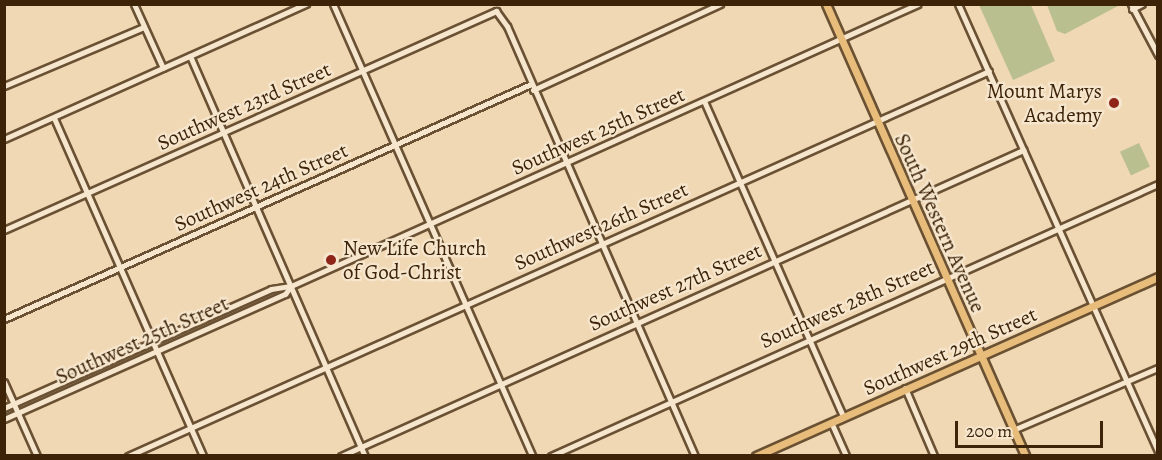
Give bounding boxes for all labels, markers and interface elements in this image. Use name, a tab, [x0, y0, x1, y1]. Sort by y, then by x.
street label: Southwest 23rd Street	[153, 56, 335, 156]
place label: Mount Marys Academy	[987, 78, 1102, 128]
street label: Southwest 25th Street	[508, 82, 688, 180]
marker: Mount Marys Academy	[1107, 96, 1121, 110]
street label: South Western Avenue	[889, 130, 991, 316]
street label: Southwest 24th Street	[170, 137, 352, 237]
street label: Southwest 26th Street	[510, 176, 692, 276]
place label: New Life Church of God-Christ	[343, 235, 486, 285]
street label: Southwest 27th Street	[585, 238, 765, 336]
marker: New Life Church of God-Christ	[324, 253, 338, 267]
street label: Southwest 28th Street	[756, 254, 938, 354]
street label: Southwest 25th Street	[52, 291, 232, 389]
street label: Southwest 29th Street	[859, 301, 1041, 401]
scale bar	[958, 409, 1106, 447]
text: 200 m	[966, 419, 1012, 443]

